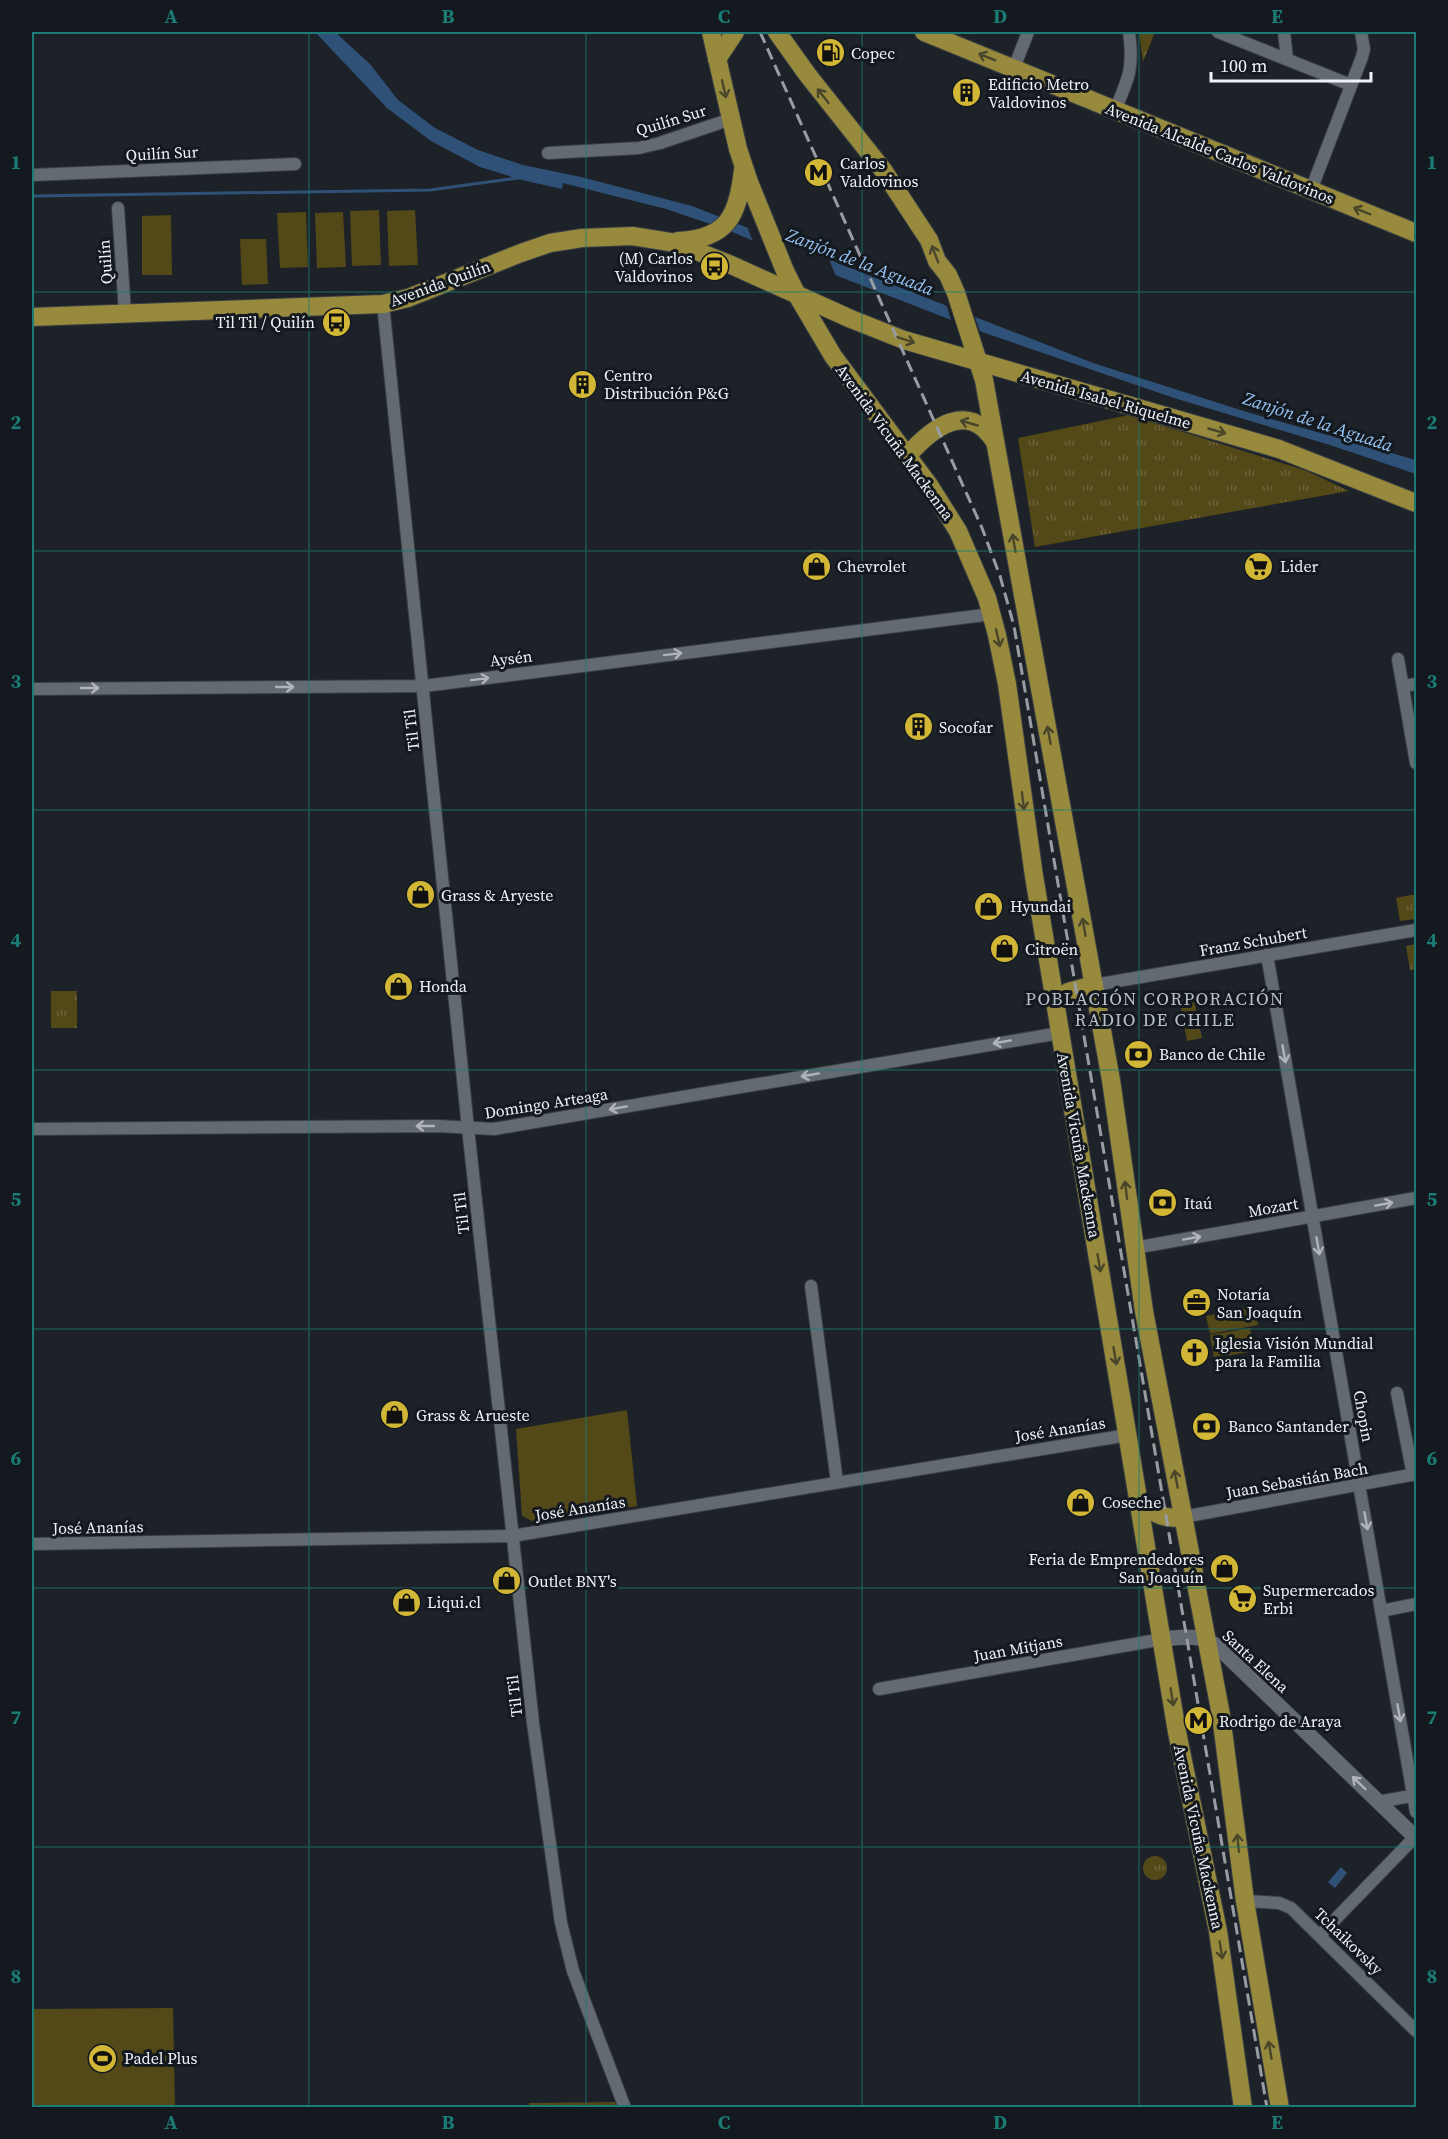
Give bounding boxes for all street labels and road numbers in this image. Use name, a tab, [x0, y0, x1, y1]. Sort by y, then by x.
street label: Avenida Alcalde Carlos Valdovinos	[1102, 97, 1338, 209]
street label: Quilín Sur	[633, 99, 709, 141]
street label: Quilín Sur	[125, 140, 199, 166]
street label: Quilín	[92, 239, 118, 285]
street label: Avenida Quilín	[387, 255, 494, 311]
street label: Avenida Vicuña Mackenna	[831, 359, 960, 525]
street label: Avenida Isabel Riquelme	[1018, 364, 1194, 434]
street label: Aysén	[488, 644, 534, 672]
street label: Til Til	[398, 708, 424, 752]
street label: Franz Schubert	[1198, 921, 1309, 961]
street label: Avenida Vicuña Mackenna	[1052, 1050, 1106, 1240]
street label: Domingo Arteaga	[483, 1082, 610, 1124]
street label: Til Til	[448, 1191, 474, 1235]
street label: Mozart	[1246, 1192, 1301, 1222]
street label: Chopin	[1349, 1388, 1379, 1444]
street label: José Ananías	[1012, 1411, 1107, 1447]
street label: Juan Sebastián Bach	[1223, 1457, 1370, 1503]
street label: José Ananías	[532, 1490, 627, 1526]
street label: José Ananías	[51, 1515, 144, 1539]
street label: Santa Elena	[1218, 1625, 1295, 1698]
street label: Juan Mitjans	[971, 1629, 1064, 1667]
street label: Til Til	[501, 1674, 527, 1718]
street label: Avenida Vicuña Mackenna	[1169, 1743, 1229, 1932]
street label: Tchaikovsky	[1310, 1903, 1389, 1980]

